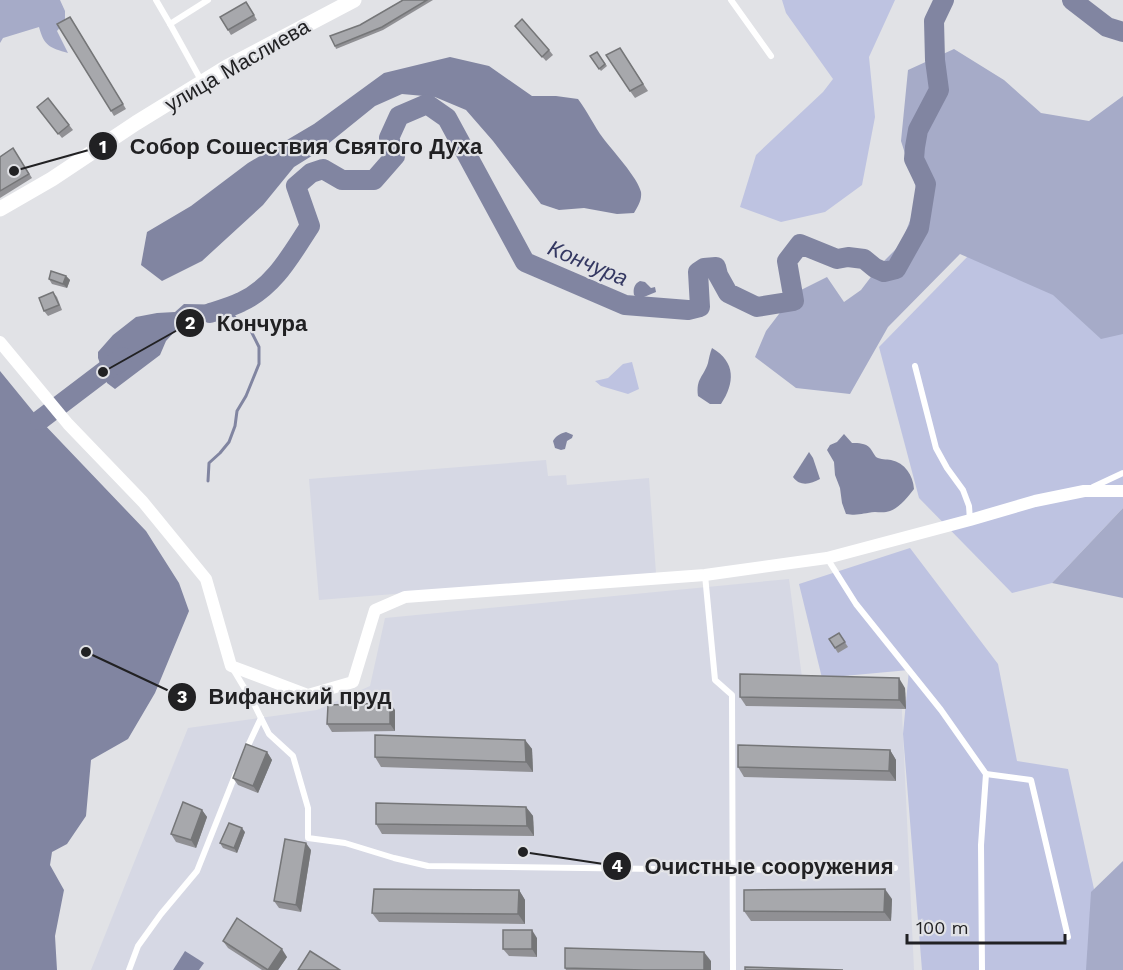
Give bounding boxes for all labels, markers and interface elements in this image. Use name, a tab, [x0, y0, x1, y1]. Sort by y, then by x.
street label: улица Маслиева	[160, 13, 314, 117]
callout: Собор Сошествия Святого Духа	[88, 126, 495, 166]
text: Собор Сошествия Святого Духа	[130, 134, 483, 159]
text: 1	[99, 136, 107, 157]
water label: Кончура	[544, 235, 632, 291]
callout: Кончура	[175, 303, 319, 343]
text: Кончура	[217, 311, 308, 336]
text: 2	[185, 312, 195, 333]
callout: Вифанский пруд	[167, 677, 404, 717]
text: Вифанский пруд	[209, 684, 391, 709]
text: 3	[177, 686, 187, 707]
callout: Очистные сооружения	[602, 846, 905, 886]
text: Очистные сооружения	[645, 854, 893, 879]
text: 4	[611, 855, 623, 876]
scale bar	[907, 907, 1064, 945]
text: 100 m	[916, 917, 969, 938]

